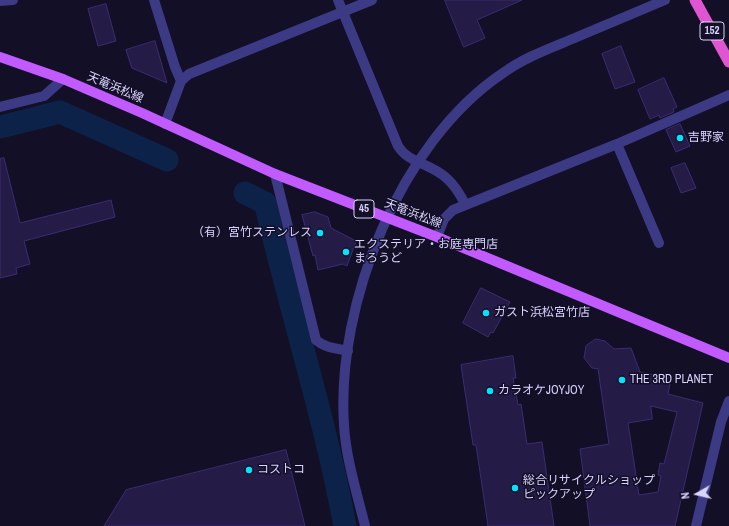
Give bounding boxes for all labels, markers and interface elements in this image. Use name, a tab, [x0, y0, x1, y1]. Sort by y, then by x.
road number: 152	[700, 22, 724, 40]
street label: 天竜浜松線	[85, 70, 145, 106]
place label: 吉野家	[688, 131, 724, 145]
marker: 吉野家	[675, 133, 685, 143]
street label: 天竜浜松線	[382, 197, 444, 231]
road number: 45	[354, 200, 374, 218]
place label: （有）宮竹ステンレス	[192, 226, 312, 240]
marker: （有）宮竹ステンレス	[315, 228, 325, 238]
place label: エクステリア・お庭専門店 まろうど	[354, 238, 498, 266]
marker: エクステリア・お庭専門店 まろうど	[341, 247, 351, 257]
place label: ガスト浜松宮竹店	[494, 306, 590, 320]
marker: ガスト浜松宮竹店	[481, 308, 491, 318]
place label: THE 3RD PLANET	[630, 373, 713, 387]
marker: THE 3RD PLANET	[617, 375, 627, 385]
place label: カラオケJOYJOY	[498, 384, 584, 398]
marker: カラオケJOYJOY	[485, 386, 495, 396]
place label: コストコ	[257, 463, 305, 477]
marker: コストコ	[244, 465, 254, 475]
place label: 総合リサイクルショップ ピックアップ	[523, 474, 655, 502]
north arrow	[677, 474, 717, 514]
marker: 総合リサイクルショップ ピックアップ	[510, 483, 520, 493]
text: N	[678, 491, 693, 500]

